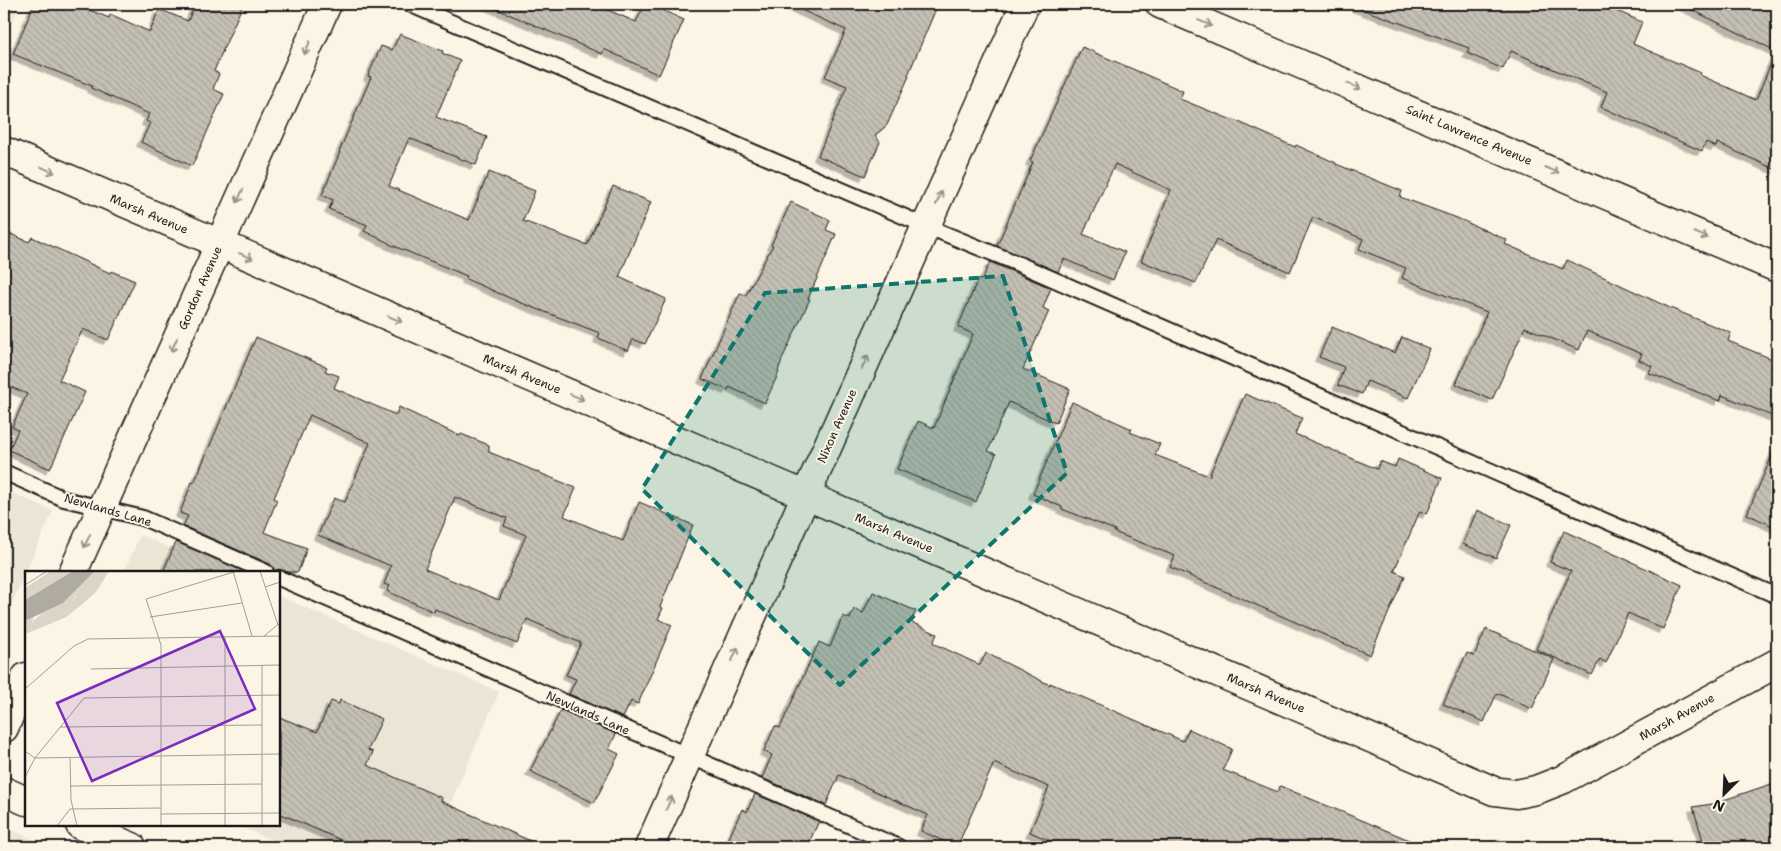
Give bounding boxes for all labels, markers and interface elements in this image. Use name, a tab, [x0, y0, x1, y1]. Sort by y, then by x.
one-way arrow	[1197, 18, 1212, 28]
one-way arrow	[302, 40, 312, 55]
one-way arrow	[1346, 82, 1361, 92]
street label: Saint Lawrence Avenue	[1403, 101, 1535, 169]
one-way arrow	[40, 166, 55, 176]
one-way arrow	[1544, 166, 1559, 176]
one-way arrow	[235, 188, 245, 203]
street label: Marsh Avenue	[107, 190, 191, 238]
one-way arrow	[934, 191, 944, 206]
one-way arrow	[1693, 230, 1708, 240]
street label: Gordon Avenue	[174, 244, 226, 332]
one-way arrow	[238, 251, 253, 261]
one-way arrow	[387, 315, 402, 325]
one-way arrow	[169, 337, 179, 352]
street label: Marsh Avenue	[480, 350, 564, 398]
one-way arrow	[861, 355, 871, 370]
street label: Nixon Avenue	[813, 386, 861, 466]
one-way arrow	[569, 393, 584, 403]
street label: Newlands Lane	[62, 490, 154, 530]
street label: Marsh Avenue	[852, 509, 936, 557]
one-way arrow	[81, 533, 91, 548]
inset map	[25, 571, 280, 826]
one-way arrow	[730, 647, 740, 662]
street label: Marsh Avenue	[1224, 669, 1308, 717]
street label: Newlands Lane	[544, 687, 633, 739]
street label: Marsh Avenue	[1637, 690, 1718, 744]
north arrow	[1698, 768, 1748, 818]
text: N	[1710, 795, 1727, 816]
one-way arrow	[664, 796, 674, 811]

